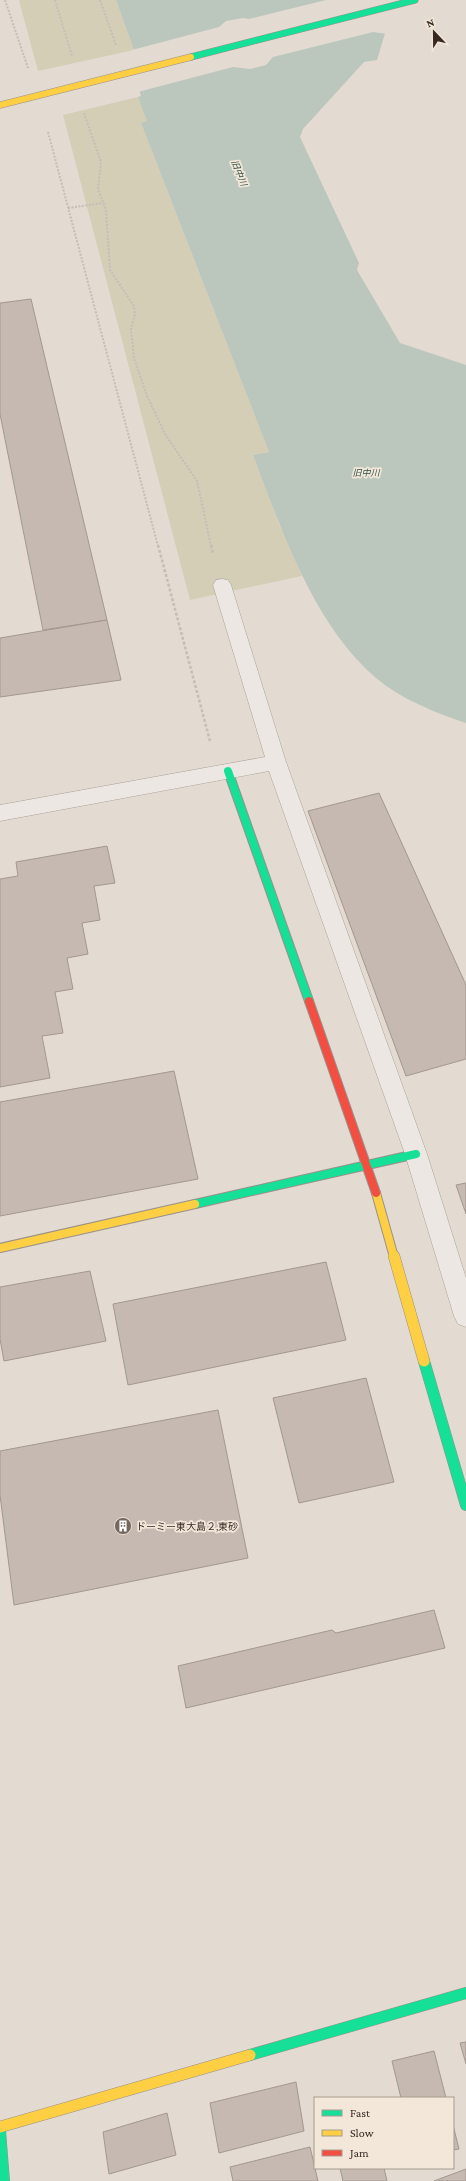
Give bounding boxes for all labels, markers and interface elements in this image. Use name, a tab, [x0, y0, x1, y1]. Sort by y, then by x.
north arrow	[414, 12, 454, 52]
text: N	[425, 16, 436, 30]
water label: 旧中川	[229, 159, 249, 188]
water label: 旧中川	[352, 468, 380, 478]
building icon: ドーミー東大島２,東砂	[113, 1516, 133, 1536]
place label: ドーミー東大島２,東砂	[136, 1521, 238, 1532]
legend	[314, 2097, 454, 2169]
text: Fast	[350, 2106, 371, 2120]
text: Slow	[350, 2126, 374, 2140]
text: Jam	[349, 2146, 369, 2160]

